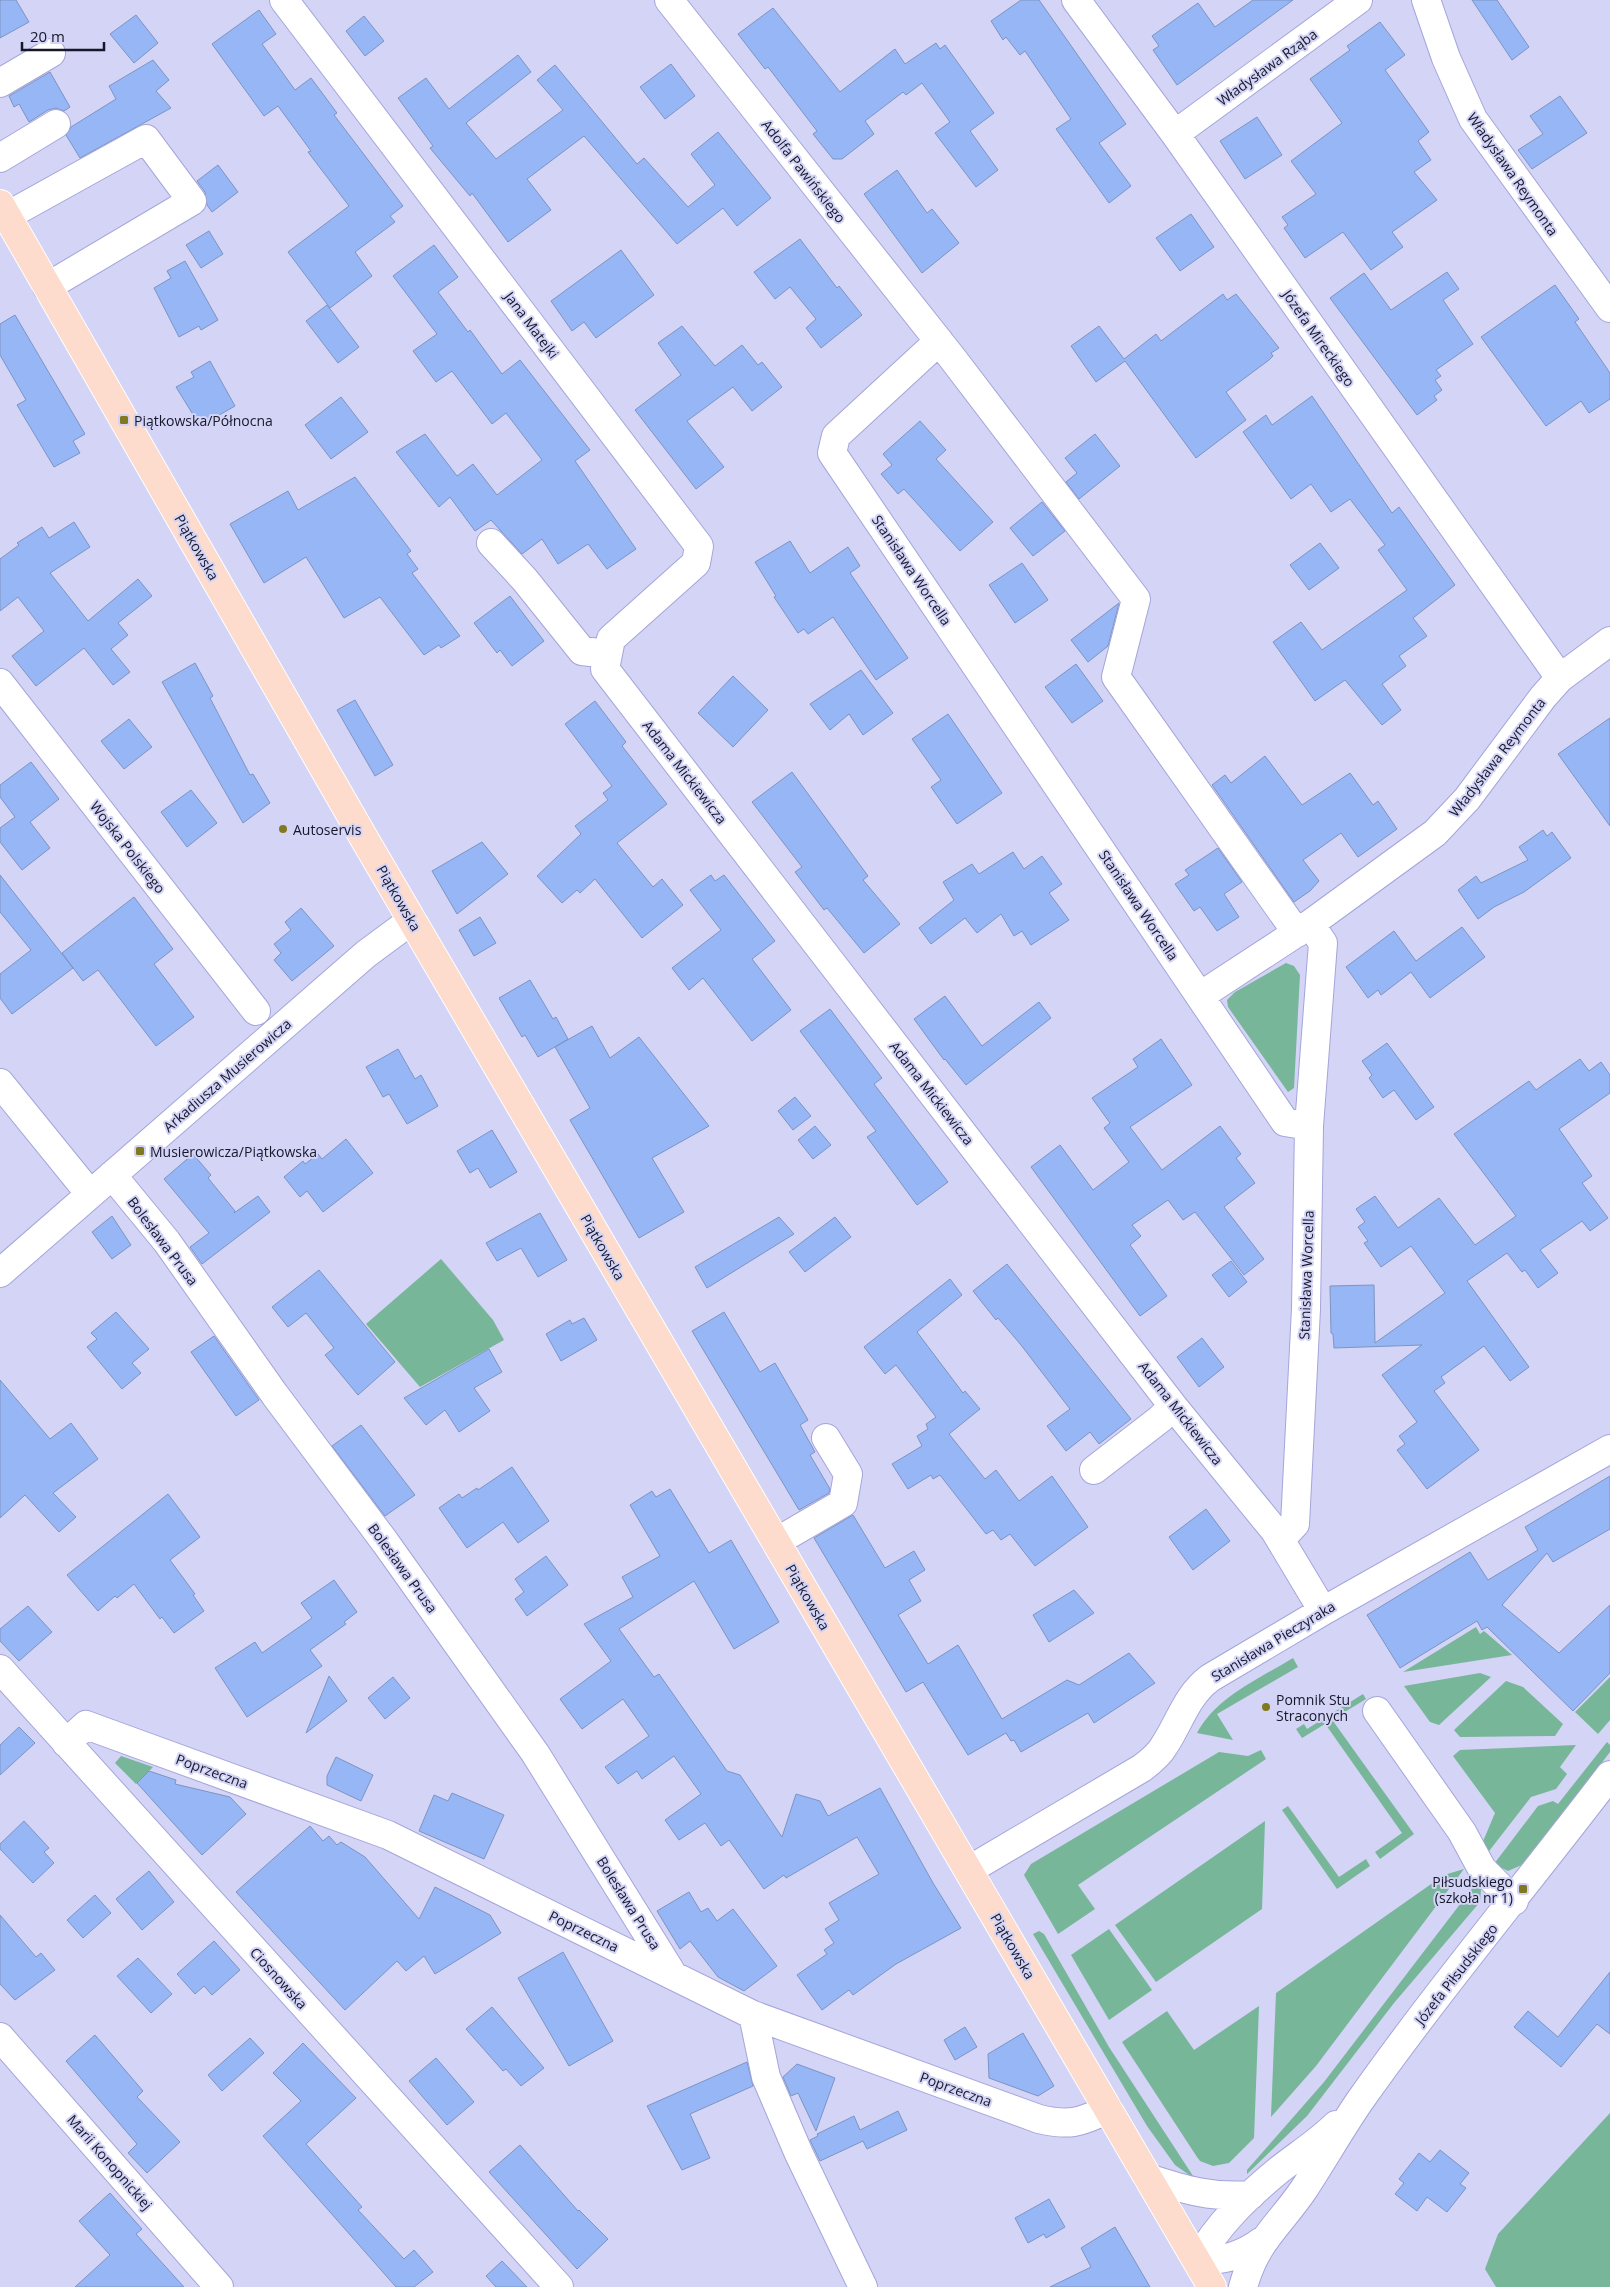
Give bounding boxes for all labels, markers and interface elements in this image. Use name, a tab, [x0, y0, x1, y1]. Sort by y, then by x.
scale bar	[22, 20, 105, 52]
street label: Władysława Rząba	[1213, 24, 1321, 110]
text: 20 m	[30, 26, 65, 46]
street label: Władysława Reymonta	[1463, 109, 1563, 239]
street label: Adolfa Pawińskiego	[758, 115, 850, 227]
street label: Józefa Mireckiego	[1277, 284, 1359, 390]
street label: Jana Matejki	[499, 286, 563, 362]
place label: Piątkowska/Północna	[134, 411, 273, 430]
marker: Piątkowska/Północna	[118, 414, 130, 426]
street label: Piątkowska	[170, 511, 224, 583]
street label: Stanisława Worcella	[868, 511, 956, 629]
street label: Władysława Reymonta	[1444, 693, 1550, 821]
street label: Adama Mickiewicza	[639, 716, 731, 828]
street label: Wojska Polskiego	[86, 797, 170, 897]
place label: Autoservis	[293, 820, 362, 839]
marker: Autoservis	[277, 823, 289, 835]
street label: Stanisława Worcella	[1095, 846, 1183, 964]
street label: Piątkowska	[372, 862, 426, 934]
street label: Arkadiusza Musierowicza	[159, 1014, 295, 1136]
street label: Adama Mickiewicza	[886, 1037, 978, 1149]
place label: Musierowicza/Piątkowska	[150, 1142, 317, 1161]
marker: Musierowicza/Piątkowska	[134, 1145, 146, 1157]
street label: Bolesława Prusa	[123, 1193, 203, 1289]
street label: Stanisława Worcella	[1294, 1210, 1318, 1340]
street label: Piątkowska	[576, 1211, 630, 1283]
street label: Adama Mickiewicza	[1135, 1357, 1227, 1469]
street label: Bolesława Prusa	[364, 1519, 442, 1617]
street label: Piątkowska	[781, 1561, 835, 1633]
street label: Stanisława Pieczyraka	[1207, 1596, 1339, 1686]
place label: Pomnik Stu Straconych	[1276, 1690, 1350, 1725]
marker: Pomnik Stu Straconych	[1260, 1701, 1272, 1713]
street label: Poprzeczna	[173, 1749, 251, 1793]
street label: Bolesława Prusa	[593, 1853, 665, 1953]
place label: Piłsudskiego (szkoła nr 1)	[1432, 1872, 1513, 1907]
marker: Piłsudskiego (szkoła nr 1)	[1517, 1883, 1529, 1895]
street label: Poprzeczna	[546, 1906, 622, 1956]
street label: Piątkowska	[986, 1910, 1040, 1982]
street label: Józefa Piłsudskiego	[1409, 1919, 1502, 2030]
street label: Ciosnowska	[246, 1943, 312, 2013]
street label: Poprzeczna	[917, 2067, 995, 2111]
street label: Marii Konopnickiej	[63, 2110, 157, 2214]

